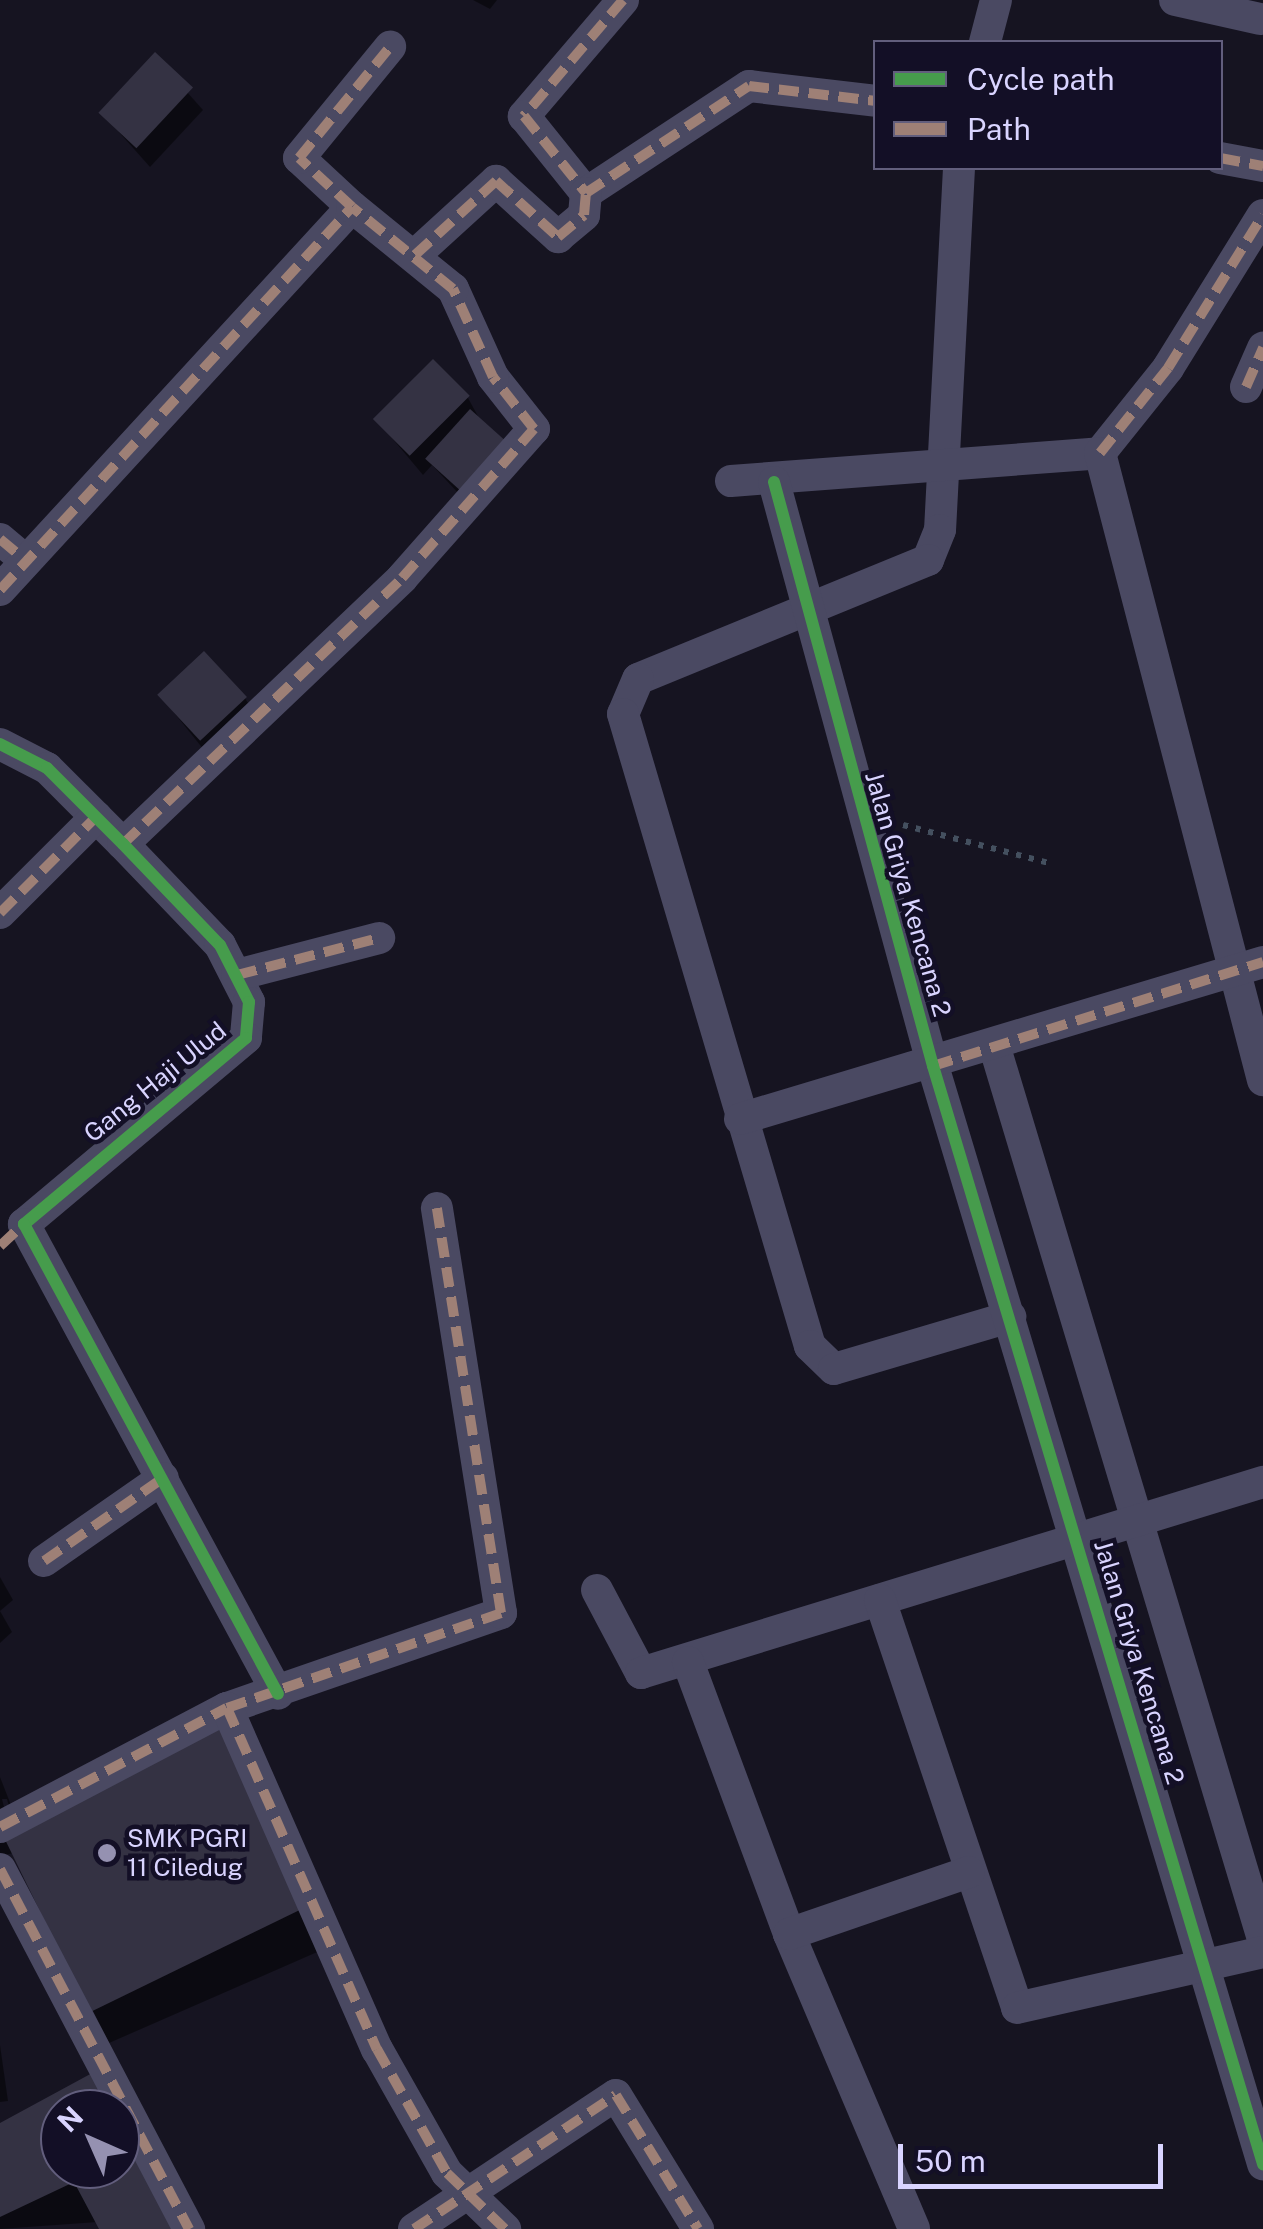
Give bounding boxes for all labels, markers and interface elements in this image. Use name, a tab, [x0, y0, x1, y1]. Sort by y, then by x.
legend	[873, 40, 1223, 170]
text: Cycle path	[967, 61, 1115, 97]
text: Path	[967, 111, 1031, 147]
street label: Jalan Griya Kencana 2	[859, 768, 957, 1020]
street label: Gang Haji Ulud	[78, 1016, 232, 1148]
street label: Jalan Griya Kencana 2	[1088, 1536, 1190, 1788]
place label: SMK PGRI 11 Ciledug	[127, 1824, 247, 1883]
marker: SMK PGRI 11 Ciledug	[96, 1842, 118, 1864]
north arrow	[40, 2089, 140, 2189]
text: N	[50, 2099, 89, 2138]
scale bar	[903, 2124, 1168, 2186]
text: 50 m	[915, 2143, 986, 2179]

